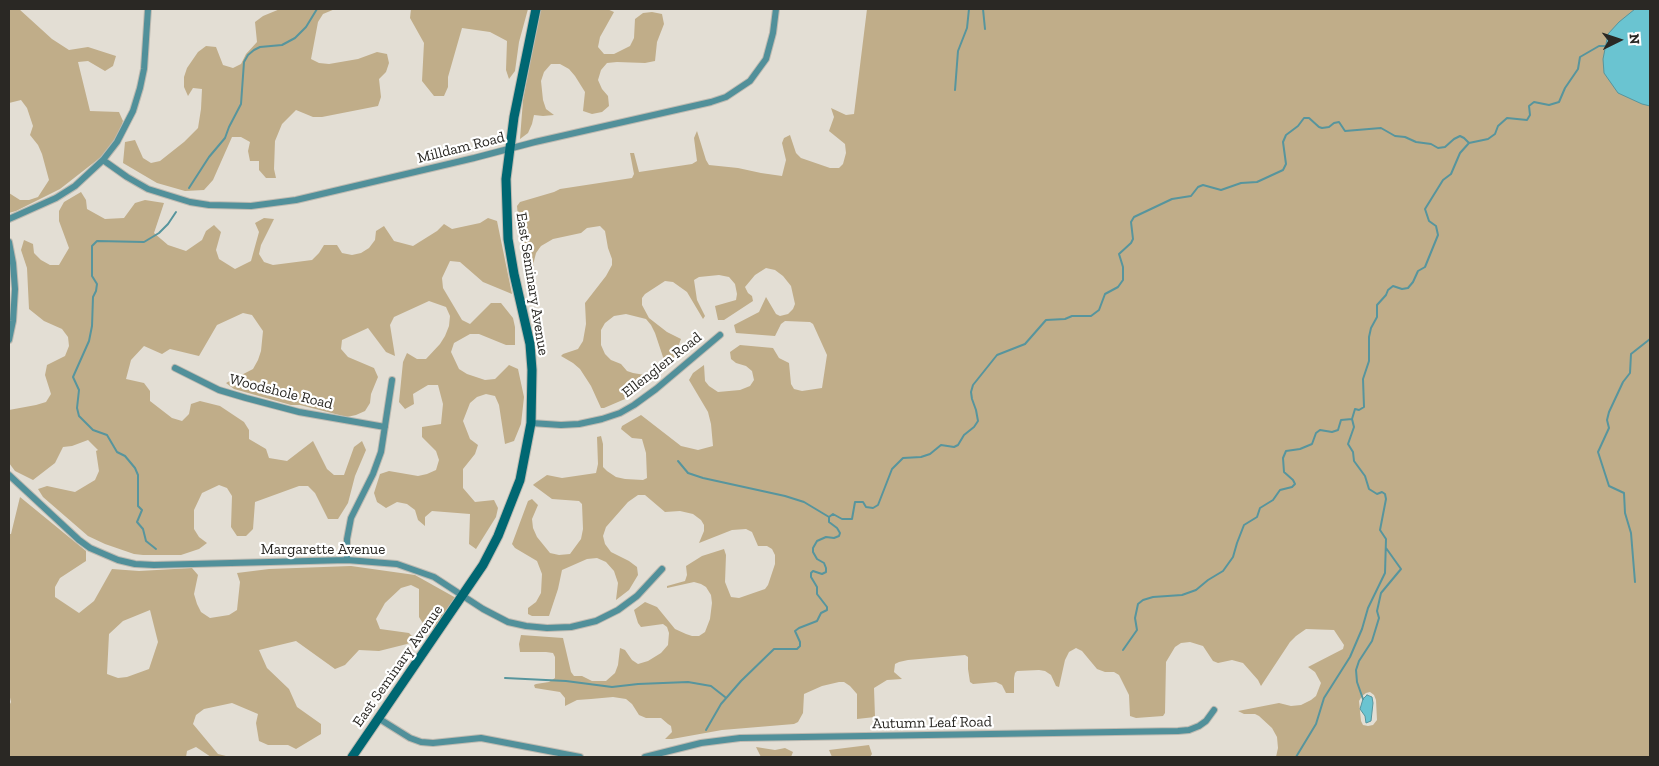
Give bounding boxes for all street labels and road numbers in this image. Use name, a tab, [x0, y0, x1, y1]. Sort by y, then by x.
street label: Milldam Road	[415, 128, 507, 168]
street label: East Seminary Avenue	[512, 211, 552, 357]
street label: Ellenglen Road	[619, 328, 705, 402]
street label: Woodshole Road	[227, 370, 335, 414]
street label: Margarette Avenue	[261, 541, 385, 559]
street label: East Seminary Avenue	[349, 602, 447, 730]
street label: Autumn Leaf Road	[872, 713, 992, 733]

